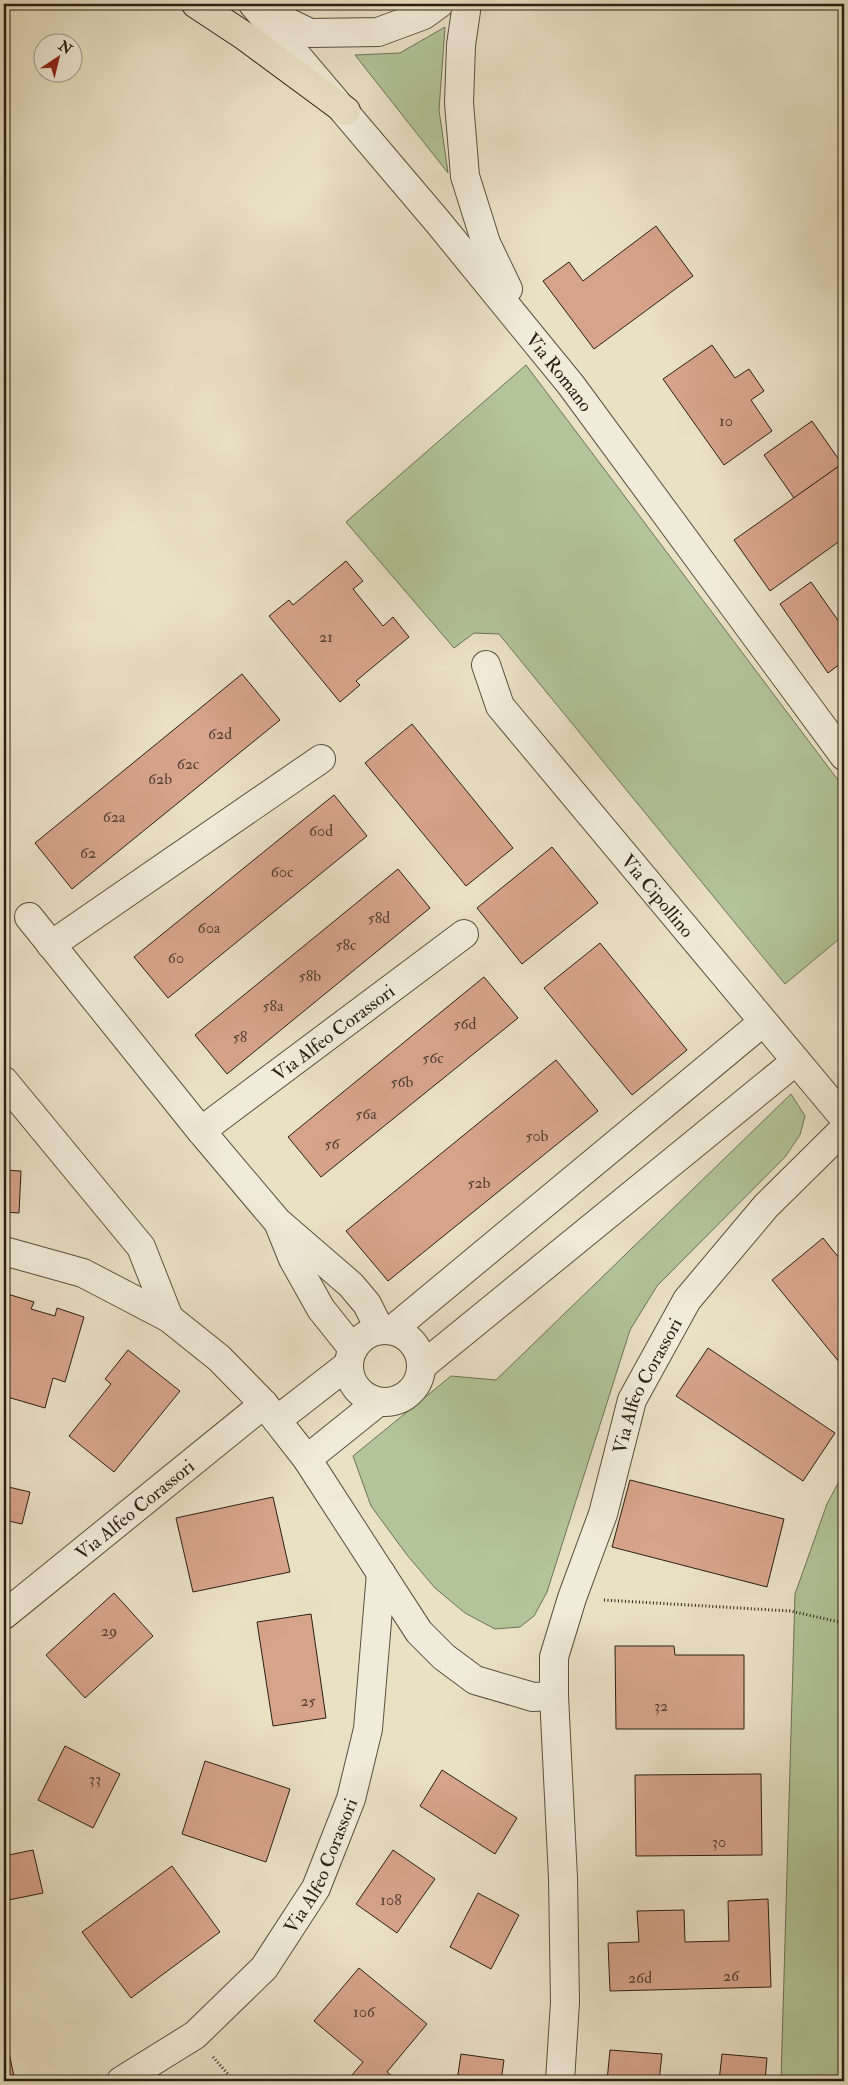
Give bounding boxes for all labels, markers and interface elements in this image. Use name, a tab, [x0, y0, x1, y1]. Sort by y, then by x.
north arrow	[32, 32, 82, 82]
text: N	[54, 37, 76, 59]
street label: Via Romano	[520, 328, 598, 417]
house number: 10	[719, 411, 733, 431]
house number: 21	[319, 627, 333, 647]
house number: 62d	[208, 724, 232, 744]
house number: 62c	[177, 754, 200, 774]
house number: 62b	[148, 769, 172, 789]
house number: 62a	[103, 807, 126, 827]
house number: 60d	[309, 821, 333, 841]
house number: 62	[80, 843, 96, 863]
street label: Via Cipollino	[616, 849, 699, 943]
house number: 60c	[271, 862, 294, 882]
house number: 58d	[368, 908, 390, 928]
house number: 60a	[198, 918, 221, 938]
house number: 58c	[336, 935, 357, 955]
house number: 60	[168, 948, 184, 968]
house number: 58b	[299, 966, 321, 986]
street label: Via Alfeo Corassori	[268, 979, 400, 1086]
house number: 58a	[262, 996, 284, 1016]
house number: 56d	[454, 1014, 477, 1034]
house number: 58	[233, 1027, 248, 1047]
house number: 56c	[422, 1048, 444, 1068]
house number: 56b	[391, 1072, 414, 1092]
house number: 56a	[355, 1104, 377, 1124]
house number: 50b	[526, 1126, 549, 1146]
house number: 56	[324, 1134, 340, 1154]
house number: 52b	[468, 1173, 491, 1193]
street label: Via Alfeo Corassori	[608, 1314, 688, 1456]
street label: Via Alfeo Corassori	[71, 1454, 200, 1565]
house number: 29	[101, 1621, 117, 1641]
house number: 25	[300, 1691, 316, 1711]
house number: 32	[654, 1696, 668, 1716]
house number: 33	[89, 1769, 101, 1789]
street label: Via Alfeo Corassori	[279, 1795, 363, 1938]
house number: 30	[712, 1832, 726, 1852]
house number: 108	[380, 1890, 402, 1910]
house number: 26	[723, 1966, 740, 1986]
house number: 26d	[628, 1968, 652, 1988]
house number: 106	[353, 2002, 376, 2022]

